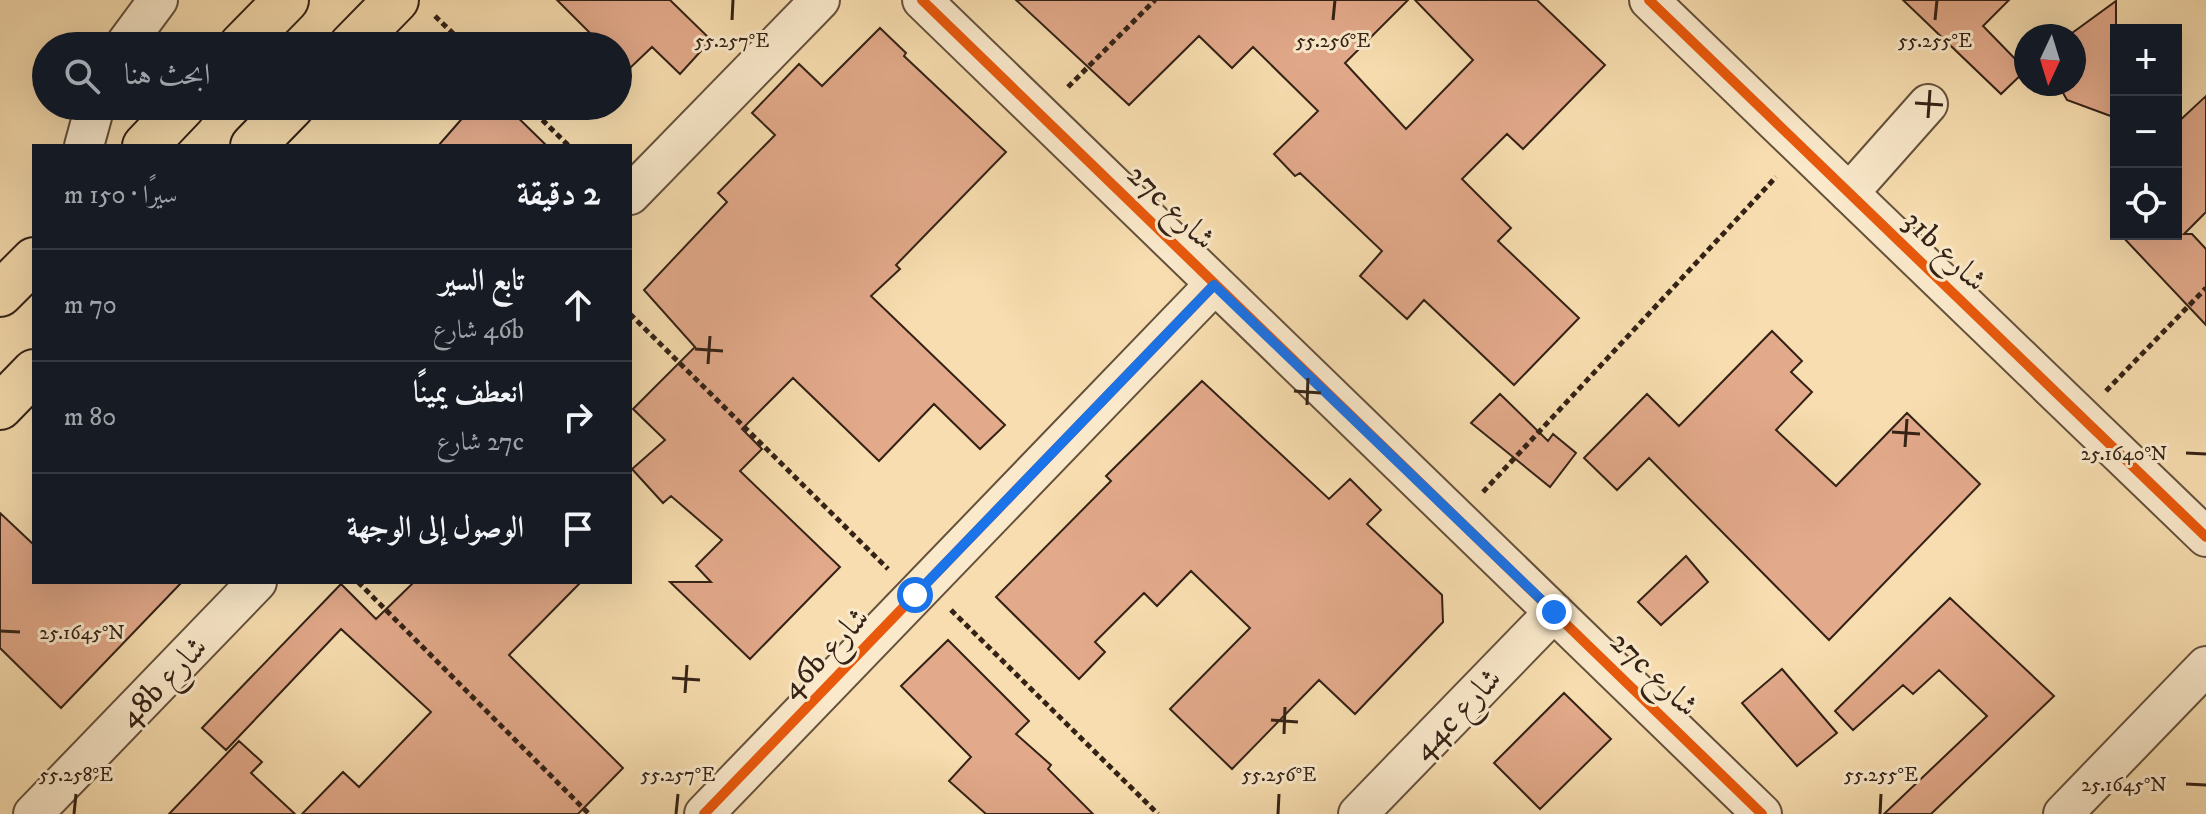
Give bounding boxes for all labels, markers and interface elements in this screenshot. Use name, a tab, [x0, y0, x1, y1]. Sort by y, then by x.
north arrow	[2014, 24, 2086, 96]
map controls	[2110, 24, 2182, 240]
button: +	[2110, 24, 2182, 96]
text: 55.257°E	[695, 29, 769, 54]
text: 55.256°E	[1296, 29, 1370, 54]
text: 55.255°E	[1898, 29, 1972, 54]
search box	[32, 32, 632, 120]
icon: search	[60, 54, 104, 98]
text: ابحث هنا	[124, 57, 210, 94]
button: −	[2110, 96, 2182, 168]
street label: 27c شارع	[1114, 156, 1223, 263]
button: locate	[2110, 168, 2182, 240]
text: 2 دقيقة	[517, 173, 600, 215]
text: سيرًا · 150 m	[64, 179, 178, 212]
street label: 31b شارع	[1891, 202, 1995, 305]
text: تابع السير	[439, 263, 524, 300]
icon: ahead	[556, 283, 600, 327]
text: 70 m	[64, 289, 117, 322]
text: 46b شارع	[433, 314, 524, 347]
text: انعطف يمينًا	[413, 375, 524, 412]
icon: right	[556, 395, 600, 439]
text: 80 m	[64, 401, 116, 434]
text: 27c شارع	[436, 426, 524, 459]
text: 25.1640°N	[2081, 442, 2167, 467]
icon: arrive	[556, 507, 600, 551]
text: الوصول إلى الوجهة	[347, 510, 524, 547]
route start	[897, 577, 933, 613]
route end	[1536, 594, 1572, 630]
street label: 46b شارع	[772, 599, 882, 711]
text: 25.1645°N	[39, 621, 125, 646]
street label: 27c شارع	[1597, 623, 1706, 730]
street label: 48b شارع	[110, 628, 220, 740]
street label: 44c شارع	[1404, 660, 1515, 772]
text: 55.258°E	[39, 763, 113, 788]
text: 55.257°E	[641, 763, 715, 788]
text: 55.256°E	[1242, 763, 1316, 788]
text: 55.255°E	[1844, 763, 1918, 788]
text: 25.1645°N	[2081, 773, 2167, 798]

